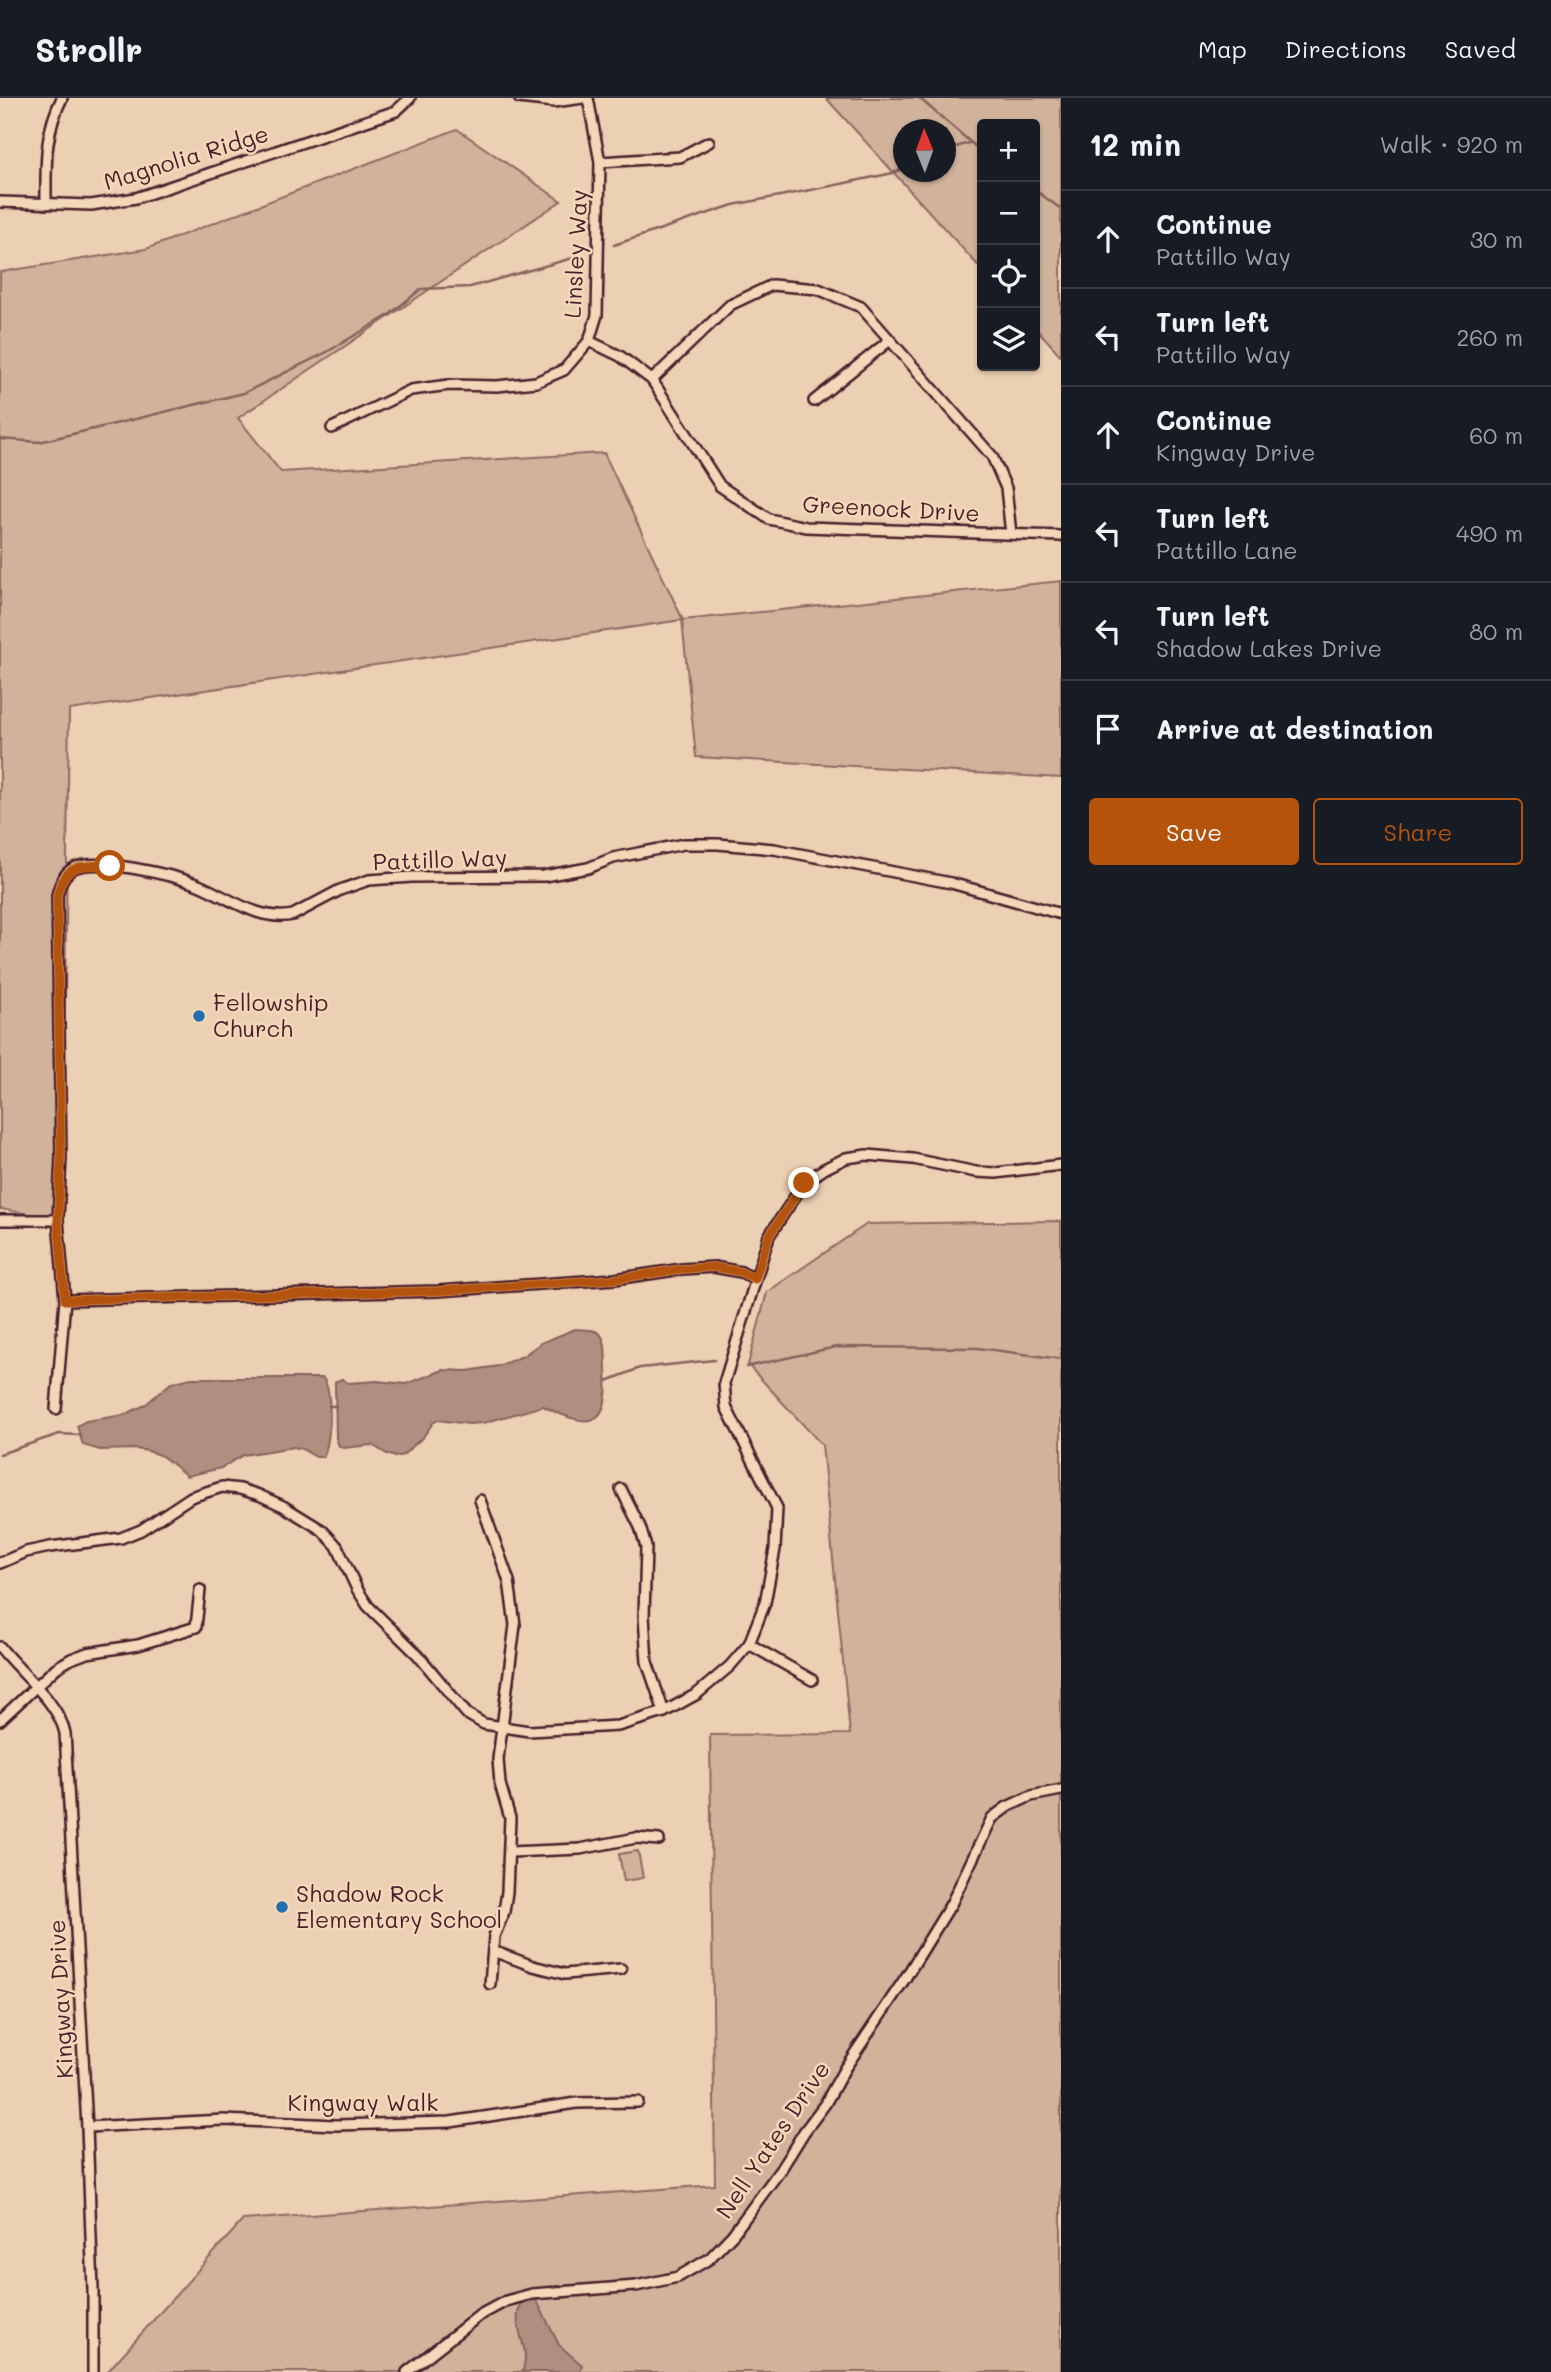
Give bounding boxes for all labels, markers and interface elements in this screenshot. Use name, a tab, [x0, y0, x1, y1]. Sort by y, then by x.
text: Strollr	[35, 27, 143, 70]
text: Map	[1198, 33, 1247, 64]
text: Directions	[1285, 33, 1407, 64]
text: Saved	[1445, 33, 1516, 64]
street label: Magnolia Ridge	[100, 118, 272, 196]
north arrow	[893, 119, 956, 182]
map controls	[977, 119, 1040, 371]
button: +	[977, 119, 1040, 182]
text: 12 min	[1089, 124, 1181, 164]
text: Walk · 920 m	[1379, 129, 1523, 159]
button: −	[977, 182, 1040, 245]
street label: Linsley Way	[557, 189, 593, 319]
text: Continue	[1156, 207, 1272, 241]
icon: ahead	[1089, 220, 1127, 258]
text: 30 m	[1470, 224, 1523, 254]
text: Pattillo Way	[1156, 241, 1291, 271]
button: locate	[977, 245, 1040, 308]
text: Turn left	[1156, 305, 1269, 339]
button: layers	[977, 308, 1040, 371]
icon: left	[1089, 318, 1127, 356]
text: 260 m	[1456, 322, 1523, 352]
text: Pattillo Way	[1156, 339, 1291, 369]
text: Continue	[1156, 403, 1272, 437]
icon: ahead	[1089, 416, 1127, 454]
text: 60 m	[1469, 420, 1523, 450]
text: Kingway Drive	[1156, 437, 1315, 467]
street label: Greenock Drive	[802, 488, 980, 528]
text: Turn left	[1156, 501, 1269, 535]
icon: left	[1089, 514, 1127, 552]
text: 490 m	[1456, 518, 1523, 548]
text: Pattillo Lane	[1156, 535, 1298, 565]
text: Turn left	[1156, 599, 1269, 633]
icon: left	[1089, 612, 1127, 650]
text: 80 m	[1469, 616, 1523, 646]
text: Shadow Lakes Drive	[1156, 633, 1382, 663]
icon: arrive	[1089, 710, 1127, 748]
text: Arrive at destination	[1156, 712, 1433, 746]
button: Save	[1089, 798, 1299, 865]
button: Share	[1313, 798, 1523, 865]
street label: Pattillo Way	[372, 842, 508, 876]
route start	[94, 850, 125, 881]
place label: Fellowship Church	[213, 987, 329, 1043]
marker: Fellowship Church	[191, 1008, 207, 1024]
route end	[788, 1167, 819, 1198]
place label: Shadow Rock Elementary School	[296, 1878, 502, 1934]
marker: Shadow Rock Elementary School	[274, 1899, 290, 1915]
street label: Kingway Drive	[41, 1919, 79, 2079]
street label: Nell Yates Drive	[709, 2055, 836, 2224]
street label: Kingway Walk	[287, 2087, 439, 2117]

